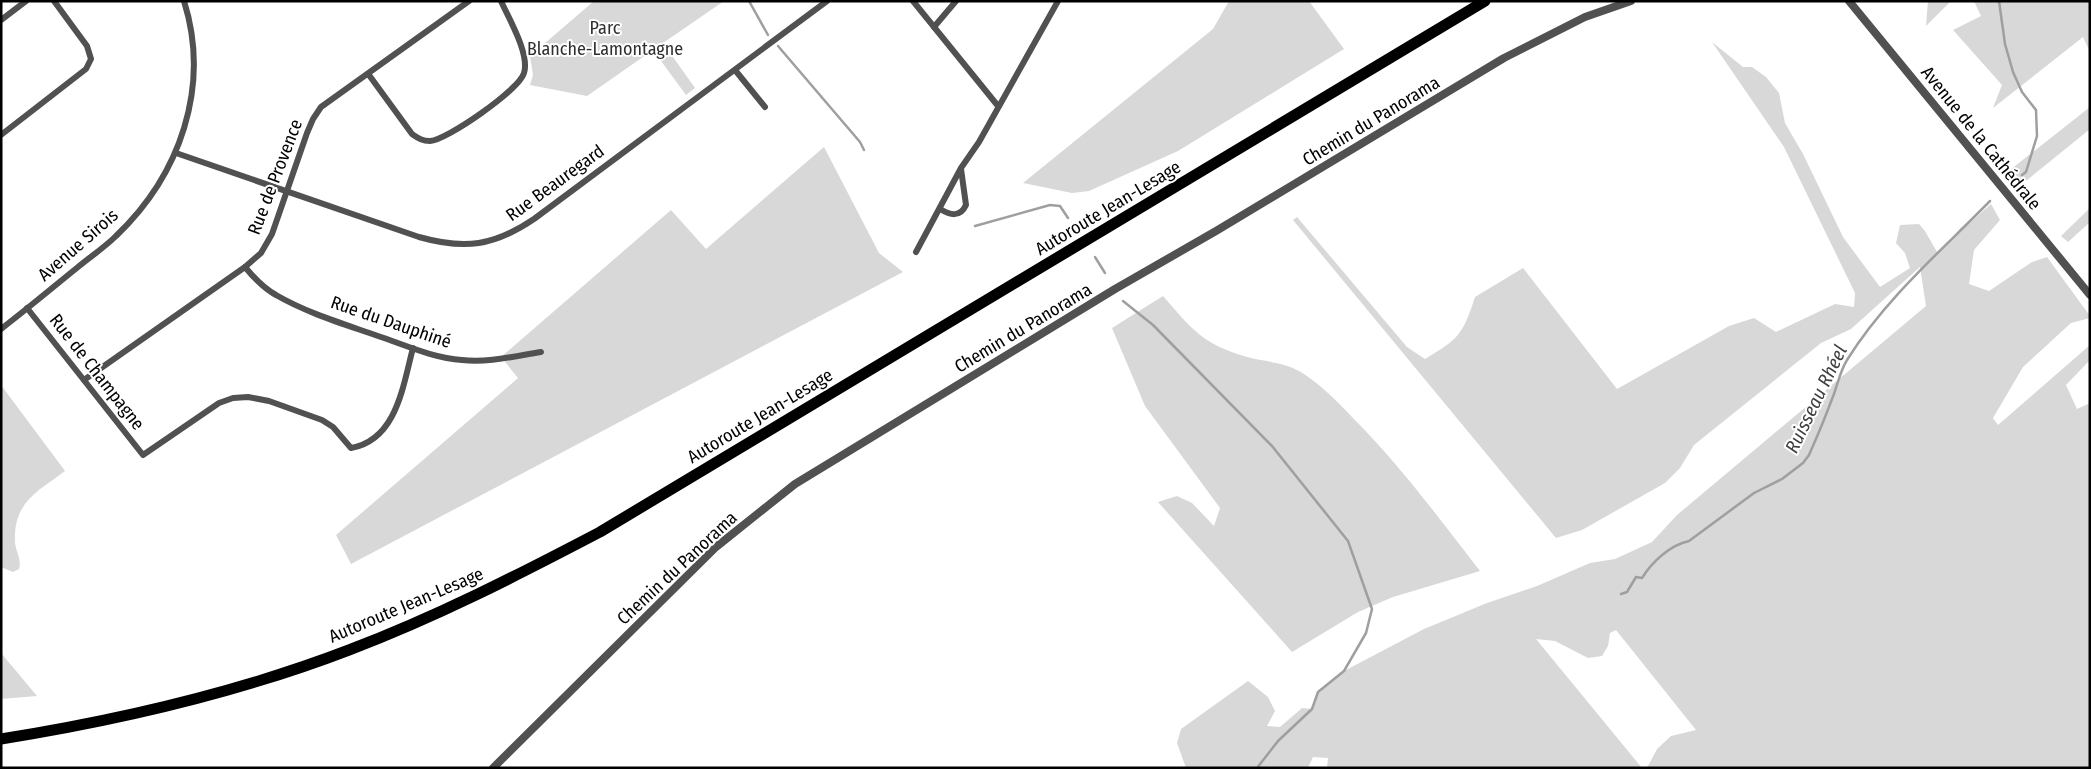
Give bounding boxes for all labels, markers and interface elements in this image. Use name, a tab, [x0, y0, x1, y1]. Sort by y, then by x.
park label: Parc Blanche-Lamontagne	[527, 17, 683, 60]
street label: Avenue de la Cathédrale	[1916, 62, 2046, 214]
street label: Chemin du Panorama	[1298, 71, 1444, 171]
street label: Rue de Provence	[243, 116, 307, 238]
street label: Rue Beauregard	[502, 140, 608, 226]
street label: Autoroute Jean-Lesage	[1031, 156, 1185, 260]
street label: Avenue Sirois	[33, 204, 123, 286]
street label: Chemin du Panorama	[950, 278, 1096, 378]
street label: Rue du Dauphiné	[328, 291, 454, 353]
street label: Rue de Champagne	[45, 310, 149, 434]
water label: Ruisseau Rhéel	[1780, 341, 1852, 457]
street label: Autoroute Jean-Lesage	[683, 364, 837, 468]
street label: Chemin du Panorama	[612, 507, 742, 629]
street label: Autoroute Jean-Lesage	[325, 562, 487, 647]

